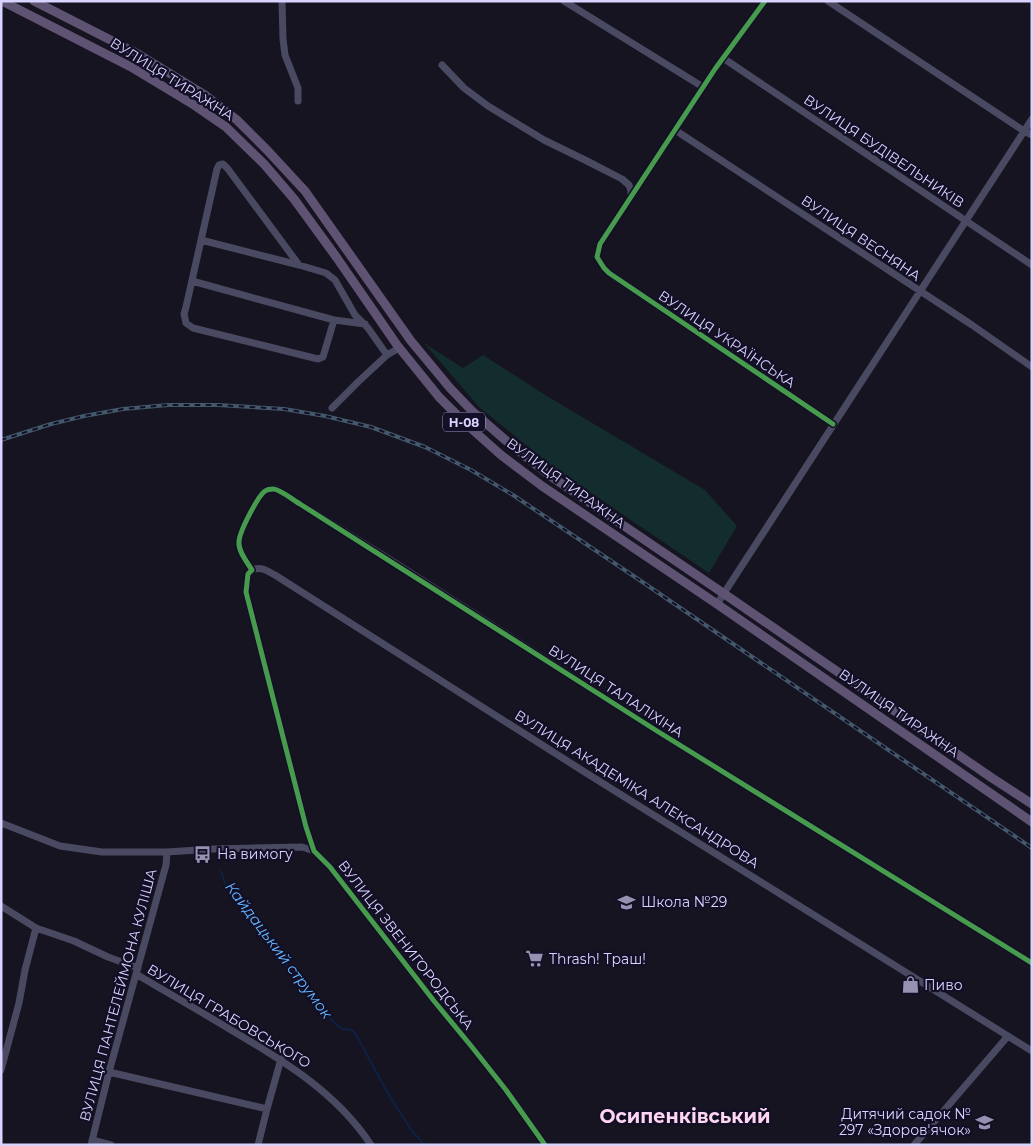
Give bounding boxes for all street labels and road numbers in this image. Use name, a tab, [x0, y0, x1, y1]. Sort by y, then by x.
street label: ВУЛИЦЯ ТИРАЖНА	[107, 34, 238, 125]
street label: ВУЛИЦЯ БУДІВЕЛЬНИКІВ	[800, 90, 968, 212]
street label: ВУЛИЦЯ ВЕСНЯНА	[798, 191, 925, 285]
street label: ВУЛИЦЯ УКРАЇНСЬКА	[655, 286, 800, 392]
road number: Н-08	[443, 412, 485, 432]
street label: ВУЛИЦЯ ТИРАЖНА	[503, 434, 629, 532]
street label: ВУЛИЦЯ ТАЛАЛІХІНА	[545, 641, 687, 742]
street label: ВУЛИЦЯ ТИРАЖНА	[836, 665, 963, 762]
street label: ВУЛИЦЯ АКАДЕМІКА АЛЕКСАНДРОВА	[511, 706, 763, 872]
street label: ВУЛИЦЯ ЗВЕНИГОРОДСЬКА	[334, 857, 478, 1034]
street label: ВУЛИЦЯ ПАНТЕЛЕЙМОНА КУЛІША	[76, 866, 161, 1123]
street label: ВУЛИЦЯ ГРАБОВСЬКОГО	[144, 960, 314, 1072]

